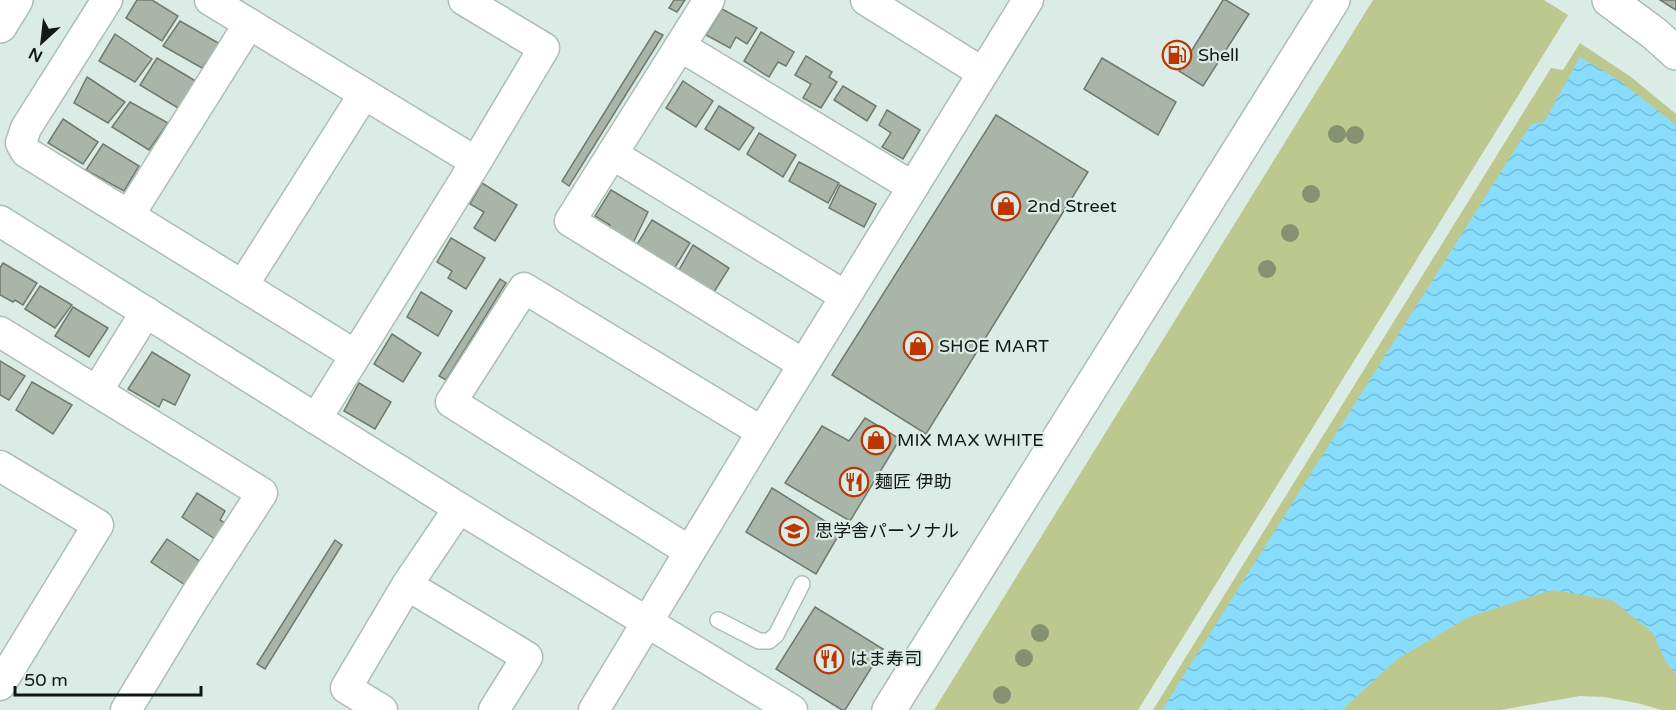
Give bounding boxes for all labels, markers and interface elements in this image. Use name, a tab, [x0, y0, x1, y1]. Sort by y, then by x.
north arrow	[12, 12, 72, 72]
fuel station icon: Shell	[1161, 39, 1193, 71]
text: N	[25, 43, 46, 66]
place label: Shell	[1198, 44, 1239, 66]
shop icon: 2nd Street	[990, 190, 1022, 222]
place label: 2nd Street	[1027, 195, 1117, 217]
shop icon: SHOE MART	[902, 330, 934, 362]
place label: SHOE MART	[939, 335, 1049, 357]
shop icon: MIX MAX WHITE	[860, 424, 892, 456]
place label: MIX MAX WHITE	[897, 429, 1044, 451]
restaurant icon: 麺匠 伊助	[838, 466, 870, 498]
place label: 麺匠 伊助	[875, 471, 952, 493]
school or university icon: 思学舎パーソナル	[778, 515, 810, 547]
place label: 思学舎パーソナル	[815, 520, 959, 542]
restaurant icon: はま寿司	[813, 643, 845, 675]
place label: はま寿司	[850, 648, 922, 670]
scale bar	[15, 659, 201, 697]
text: 50 m	[24, 669, 68, 691]

